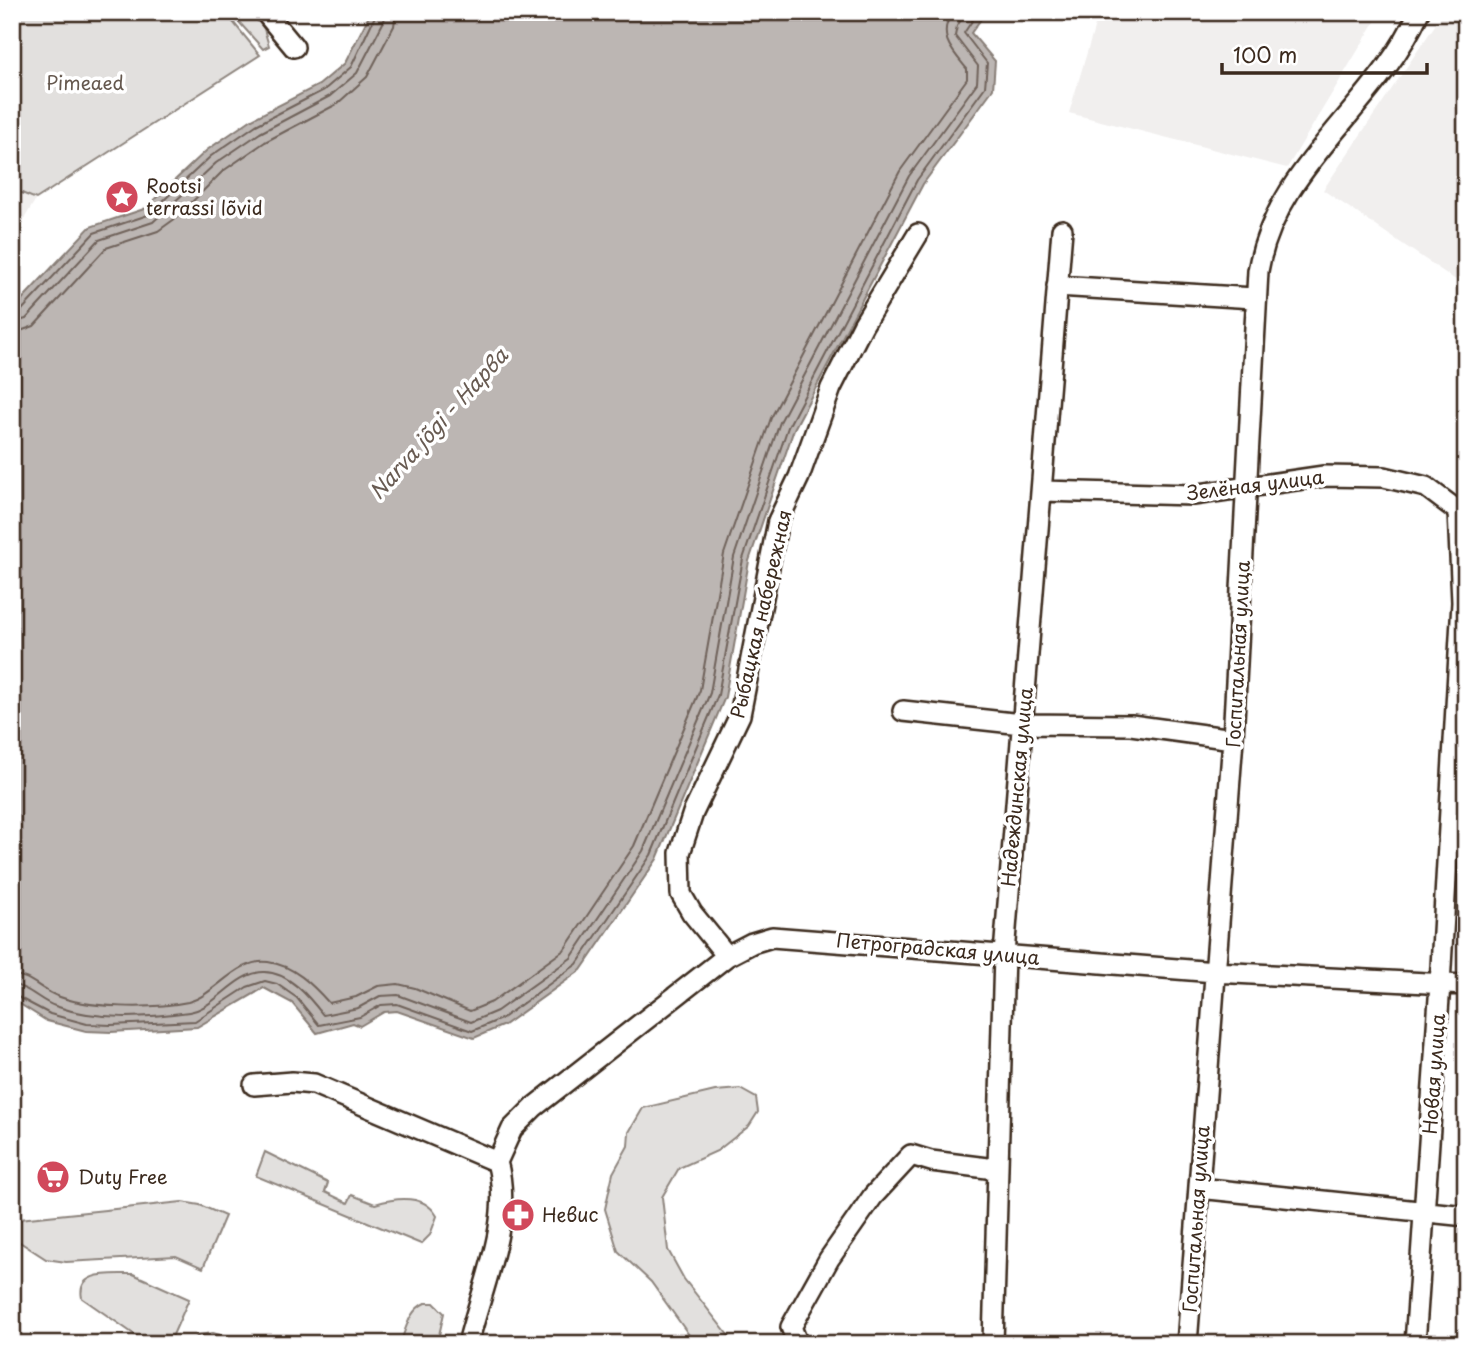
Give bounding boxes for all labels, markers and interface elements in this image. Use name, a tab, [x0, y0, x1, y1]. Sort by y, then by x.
scale bar	[1222, 32, 1427, 76]
text: 100 m	[1233, 38, 1297, 70]
park label: Pimeaed	[46, 68, 124, 96]
place label: Rootsi terrassi lõvid	[146, 171, 263, 221]
place icon: Rootsi terrassi lõvid	[103, 178, 141, 216]
water label: Narva jõgi - Нарва	[361, 339, 515, 506]
street label: Зелёная улица	[1185, 462, 1325, 506]
street label: Рыбацкая набережная	[722, 507, 798, 721]
street label: Госпитальная улица	[1218, 560, 1256, 748]
street label: Надеждинская улица	[993, 686, 1039, 888]
street label: Петроградская улица	[835, 925, 1041, 971]
street label: Новая улица	[1415, 1013, 1451, 1135]
street label: Госпитальная улица	[1175, 1124, 1216, 1313]
supermarket icon: Duty Free	[34, 1158, 72, 1196]
place label: Duty Free	[78, 1162, 168, 1190]
pharmacy icon: Невис	[499, 1196, 537, 1234]
place label: Невис	[542, 1200, 599, 1228]

